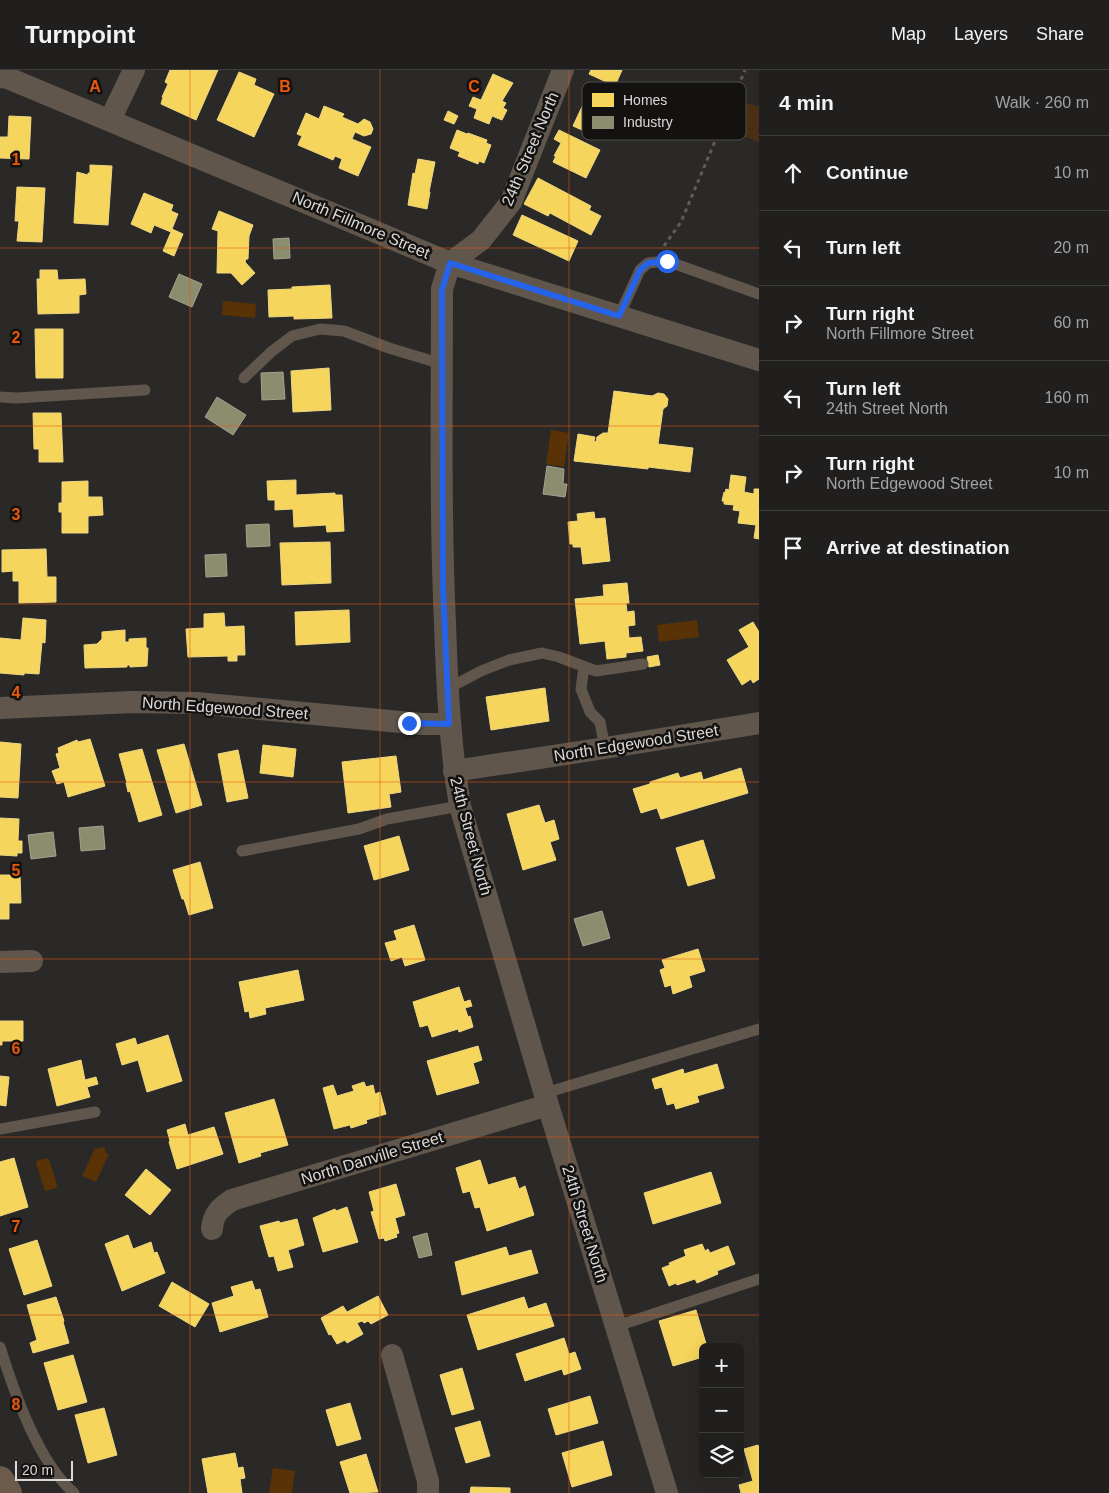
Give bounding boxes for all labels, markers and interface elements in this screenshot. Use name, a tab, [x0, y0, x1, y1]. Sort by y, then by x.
text: Turnpoint	[25, 21, 135, 48]
text: Map	[891, 24, 926, 44]
text: Layers	[954, 24, 1008, 44]
text: Share	[1036, 24, 1084, 44]
text: A	[89, 78, 101, 95]
text: B	[279, 78, 291, 95]
text: C	[468, 78, 480, 95]
legend	[582, 82, 746, 140]
street label: 24th Street North	[498, 90, 562, 208]
text: 4 min	[779, 91, 834, 114]
text: Homes	[623, 92, 667, 108]
text: Walk · 260 m	[995, 94, 1089, 111]
text: Industry	[623, 114, 673, 130]
text: 1	[12, 151, 21, 168]
icon: ahead	[779, 159, 807, 187]
text: Continue	[826, 162, 908, 183]
text: 10 m	[1053, 164, 1089, 181]
street label: North Fillmore Street	[290, 188, 433, 262]
icon: left	[779, 234, 807, 262]
text: Turn left	[826, 237, 901, 258]
text: 20 m	[1053, 239, 1089, 256]
route start	[656, 250, 679, 273]
text: Turn right	[826, 303, 914, 324]
icon: right	[779, 309, 807, 337]
text: 60 m	[1053, 314, 1089, 331]
text: North Fillmore Street	[826, 325, 974, 342]
text: 2	[12, 329, 21, 346]
text: Turn left	[826, 378, 901, 399]
icon: left	[779, 384, 807, 412]
text: 160 m	[1045, 389, 1089, 406]
text: 24th Street North	[826, 400, 948, 417]
text: Turn right	[826, 453, 914, 474]
icon: right	[779, 459, 807, 487]
text: 10 m	[1053, 464, 1089, 481]
text: North Edgewood Street	[826, 475, 992, 492]
text: 3	[12, 506, 21, 523]
icon: arrive	[779, 534, 807, 562]
text: Arrive at destination	[826, 537, 1010, 558]
text: 4	[12, 684, 21, 701]
street label: North Edgewood Street	[141, 694, 309, 722]
route end	[398, 712, 421, 735]
street label: North Edgewood Street	[553, 722, 720, 764]
street label: 24th Street North	[447, 775, 495, 897]
text: 5	[12, 862, 21, 879]
text: 6	[12, 1040, 21, 1057]
street label: North Danville Street	[299, 1128, 446, 1188]
street label: 24th Street North	[559, 1163, 611, 1285]
text: 7	[12, 1218, 21, 1235]
map controls	[699, 1343, 744, 1478]
button: +	[699, 1343, 744, 1388]
button: −	[699, 1388, 744, 1433]
text: 8	[12, 1396, 21, 1413]
button: layers	[699, 1433, 744, 1478]
scale bar	[15, 1458, 72, 1481]
text: 20 m	[22, 1462, 53, 1478]

